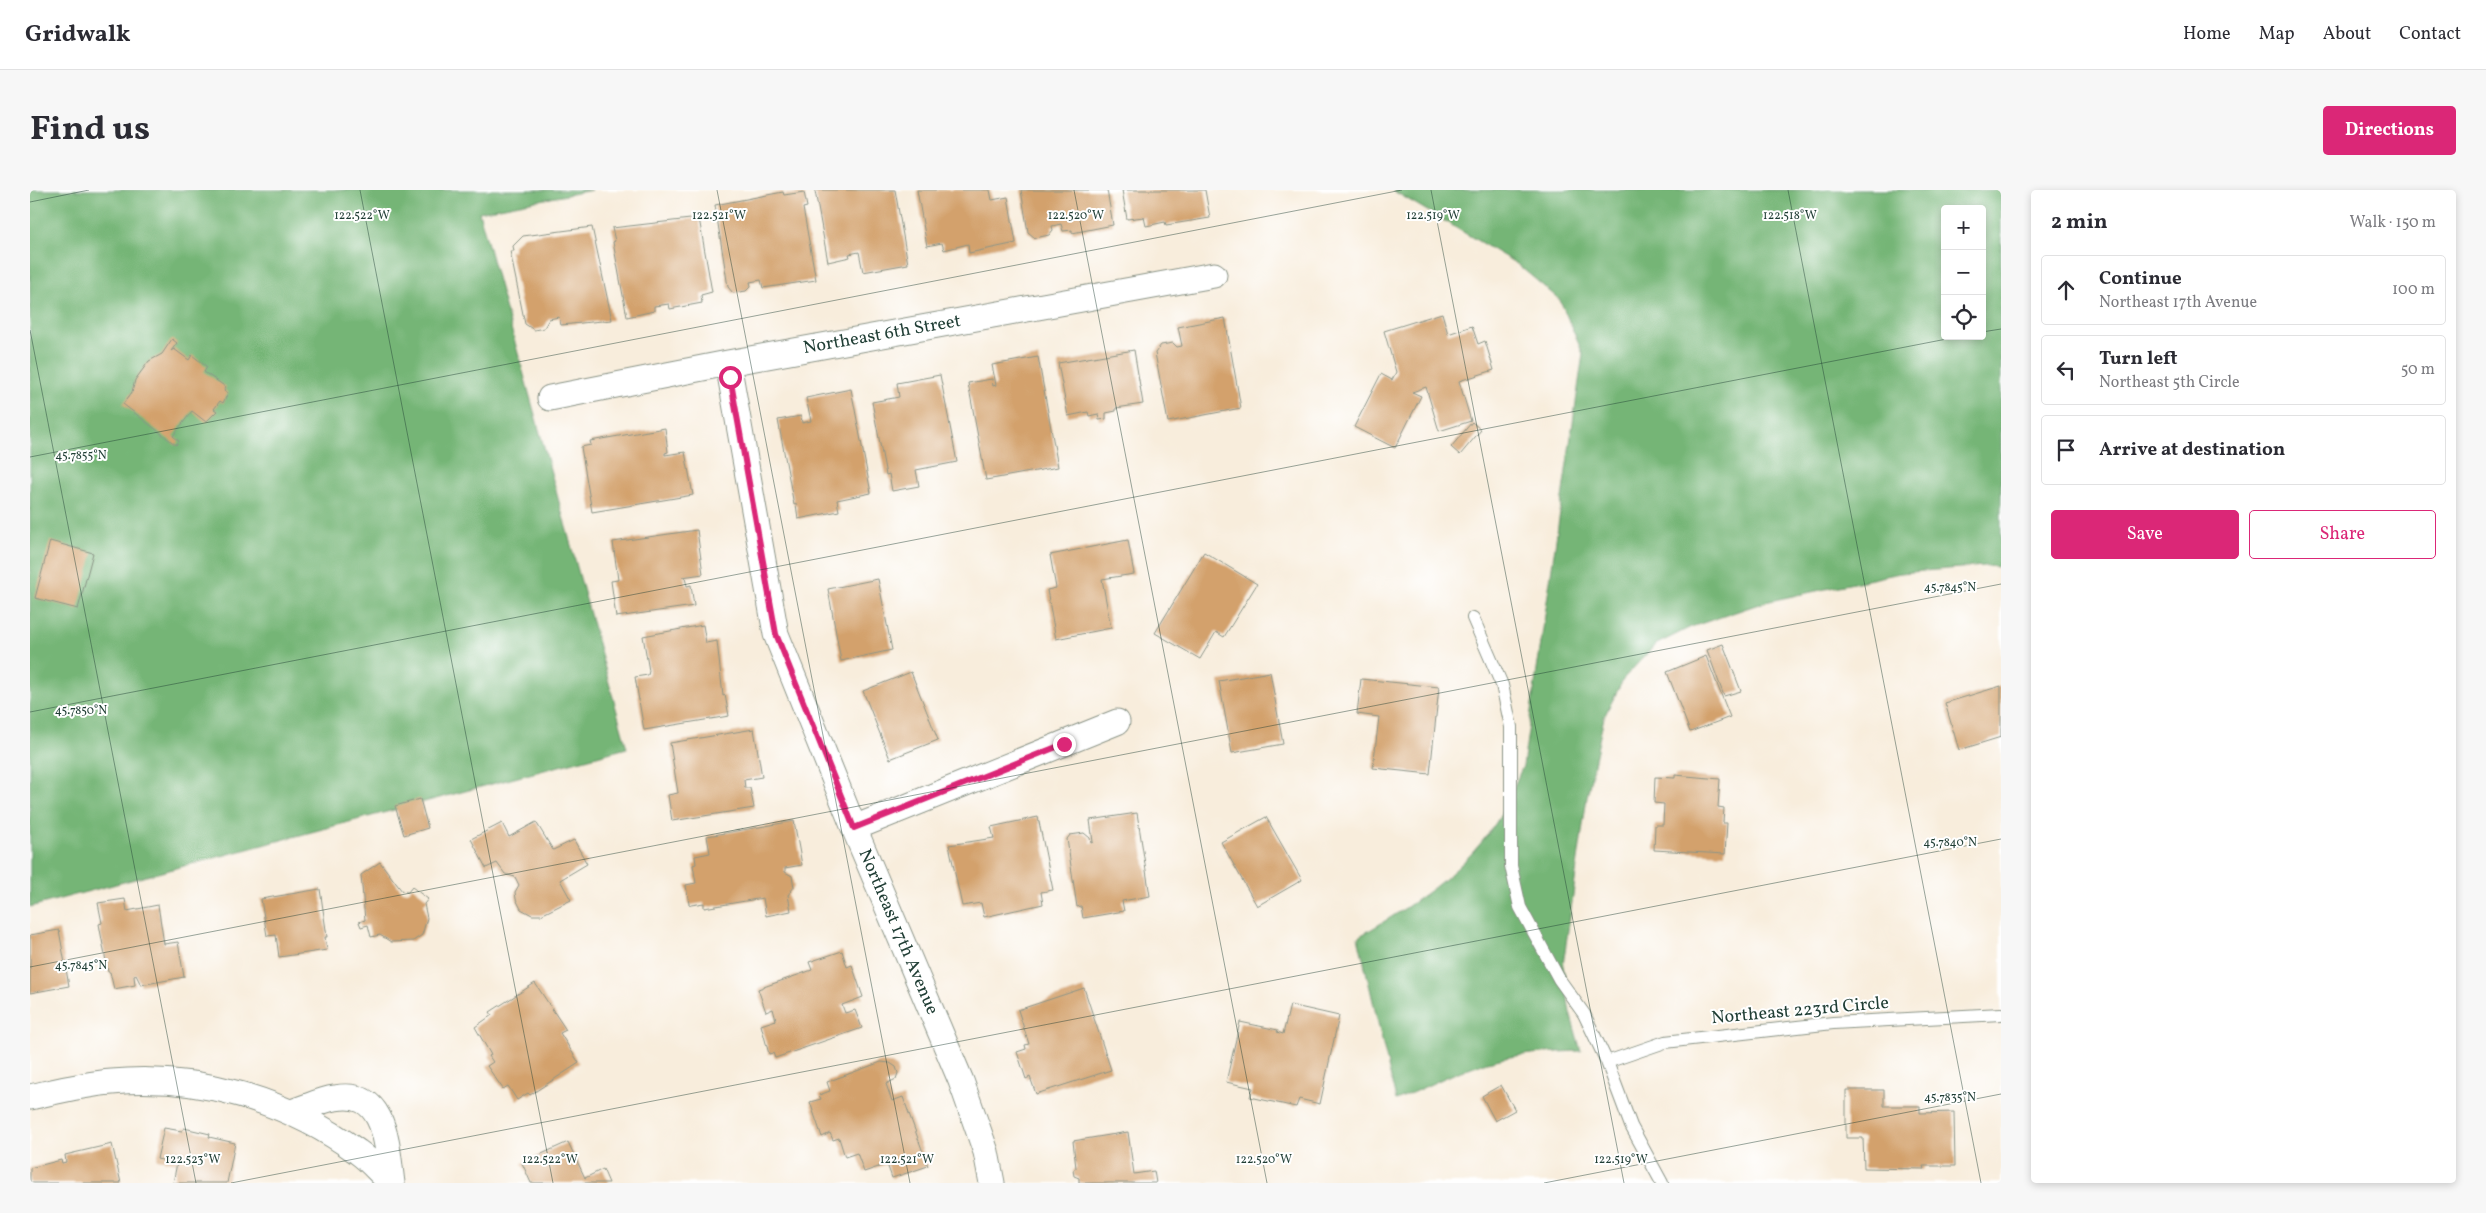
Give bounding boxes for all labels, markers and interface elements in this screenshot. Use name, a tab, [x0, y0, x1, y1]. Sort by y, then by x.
text: Gridwalk	[25, 18, 131, 52]
text: Home	[2183, 22, 2231, 47]
text: Map	[2259, 22, 2295, 47]
text: About	[2323, 22, 2371, 47]
text: Contact	[2399, 22, 2461, 47]
text: Find us	[30, 106, 150, 154]
button: Directions	[2323, 106, 2456, 155]
map controls	[1941, 205, 1986, 340]
button: +	[1941, 205, 1986, 250]
text: 122.522°W	[334, 208, 390, 224]
text: 122.521°W	[692, 208, 746, 224]
text: 122.520°W	[1048, 208, 1104, 224]
text: 122.519°W	[1406, 208, 1460, 224]
text: 122.518°W	[1763, 208, 1817, 224]
text: 2 min	[2051, 208, 2108, 237]
text: Walk · 150 m	[2350, 212, 2436, 234]
button: −	[1941, 250, 1986, 295]
text: Continue	[2099, 266, 2182, 292]
icon: ahead	[2052, 276, 2080, 304]
text: 100 m	[2392, 279, 2435, 301]
text: Northeast 17th Avenue	[2099, 292, 2257, 314]
button: locate	[1941, 295, 1986, 340]
street label: Northeast 6th Street	[801, 309, 963, 361]
text: Turn left	[2099, 346, 2178, 372]
icon: left	[2052, 356, 2080, 384]
text: 50 m	[2401, 359, 2435, 381]
route start	[719, 366, 742, 389]
text: Northeast 5th Circle	[2099, 372, 2240, 394]
icon: arrive	[2052, 436, 2080, 464]
text: Arrive at destination	[2099, 437, 2285, 463]
text: 45.7855°N	[55, 448, 107, 464]
button: Save	[2051, 510, 2239, 559]
button: Share	[2249, 510, 2436, 559]
text: 45.7845°N	[1924, 580, 1976, 596]
text: 45.7850°N	[55, 703, 107, 719]
route end	[1053, 733, 1076, 756]
text: 45.7840°N	[1923, 835, 1977, 851]
street label: Northeast 17th Avenue	[852, 845, 944, 1019]
text: 45.7845°N	[55, 958, 107, 974]
street label: Northeast 223rd Circle	[1710, 991, 1890, 1031]
text: 45.7835°N	[1924, 1090, 1976, 1106]
text: 122.523°W	[165, 1152, 221, 1168]
text: 122.522°W	[522, 1152, 578, 1168]
text: 122.521°W	[880, 1152, 934, 1168]
text: 122.520°W	[1236, 1152, 1292, 1168]
text: 122.519°W	[1594, 1152, 1648, 1168]

